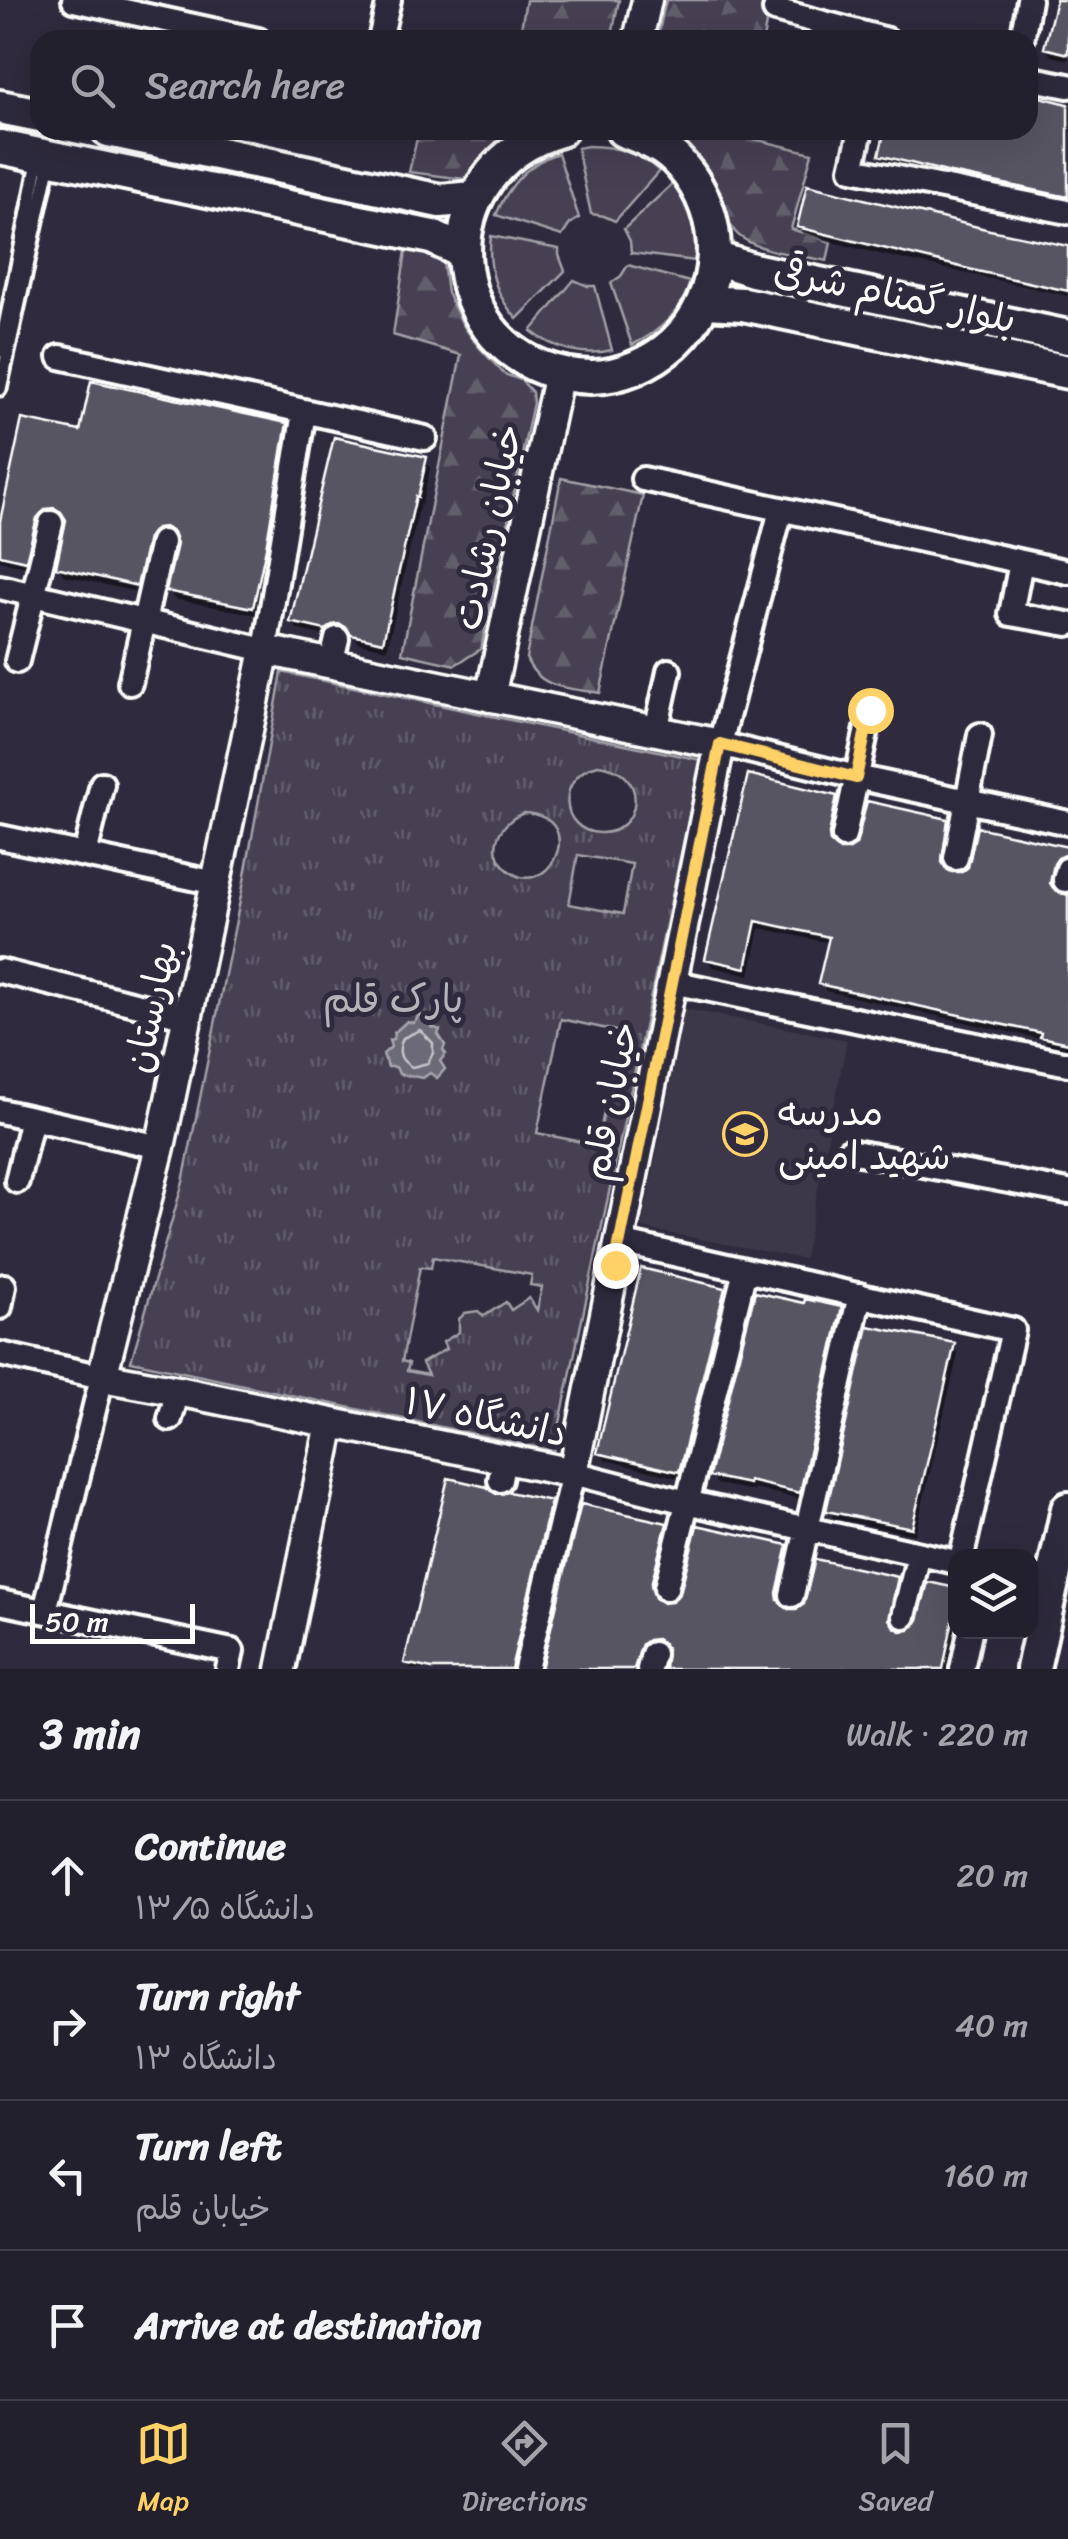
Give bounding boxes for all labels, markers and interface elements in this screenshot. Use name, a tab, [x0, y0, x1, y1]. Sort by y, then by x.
search box	[30, 30, 1038, 140]
text: Search here	[145, 52, 345, 119]
icon: search	[65, 58, 120, 113]
street label: بلوار گمنام شرقی	[768, 237, 1022, 353]
street label: خیابان رشادت	[433, 417, 543, 637]
route start	[848, 688, 894, 734]
street label: بهارستان	[104, 935, 198, 1079]
park label: پارک قلم	[323, 966, 463, 1033]
street label: خیابان قلم	[562, 1016, 658, 1186]
place label: مدرسه شهید امینی	[778, 1079, 951, 1190]
school or university icon: مدرسه شهید امینی	[722, 1111, 768, 1157]
route end	[593, 1243, 639, 1289]
street label: دانشگاه ۱۷	[399, 1367, 573, 1467]
map controls	[948, 1549, 1038, 1639]
button: layers	[948, 1549, 1038, 1639]
text: 50 m	[45, 1597, 109, 1646]
scale bar	[30, 1599, 195, 1644]
text: 3 min	[40, 1697, 140, 1771]
text: Walk · 220 m	[846, 1706, 1028, 1763]
text: Continue	[135, 1813, 286, 1880]
text: 20 m	[956, 1847, 1028, 1904]
icon: ahead	[40, 1848, 95, 1903]
text: دانشگاه ۱۳/۵	[135, 1880, 315, 1937]
text: Turn right	[135, 1963, 300, 2030]
text: 40 m	[955, 1997, 1028, 2054]
icon: right	[40, 1998, 95, 2053]
text: دانشگاه ۱۳	[135, 2030, 277, 2087]
text: Turn left	[135, 2113, 281, 2180]
text: 160 m	[943, 2147, 1028, 2204]
icon: left	[40, 2148, 95, 2203]
text: خیابان قلم	[135, 2180, 270, 2237]
text: Arrive at destination	[135, 2292, 482, 2359]
icon: arrive	[40, 2298, 95, 2353]
tab: Map	[136, 2416, 191, 2525]
tab: Directions	[462, 2416, 587, 2525]
tab: Saved	[859, 2416, 932, 2525]

